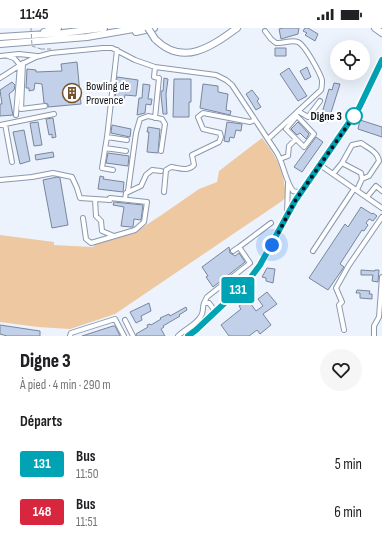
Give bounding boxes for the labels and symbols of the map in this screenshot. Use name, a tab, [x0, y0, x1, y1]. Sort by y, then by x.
place label: Bowling de Provence	[86, 79, 130, 108]
building icon: Bowling de Provence	[61, 82, 83, 104]
marker: Digne 3	[345, 107, 363, 125]
place label: Digne 3	[311, 109, 342, 124]
your location	[262, 235, 282, 255]
line badge: 131	[215, 277, 261, 303]

